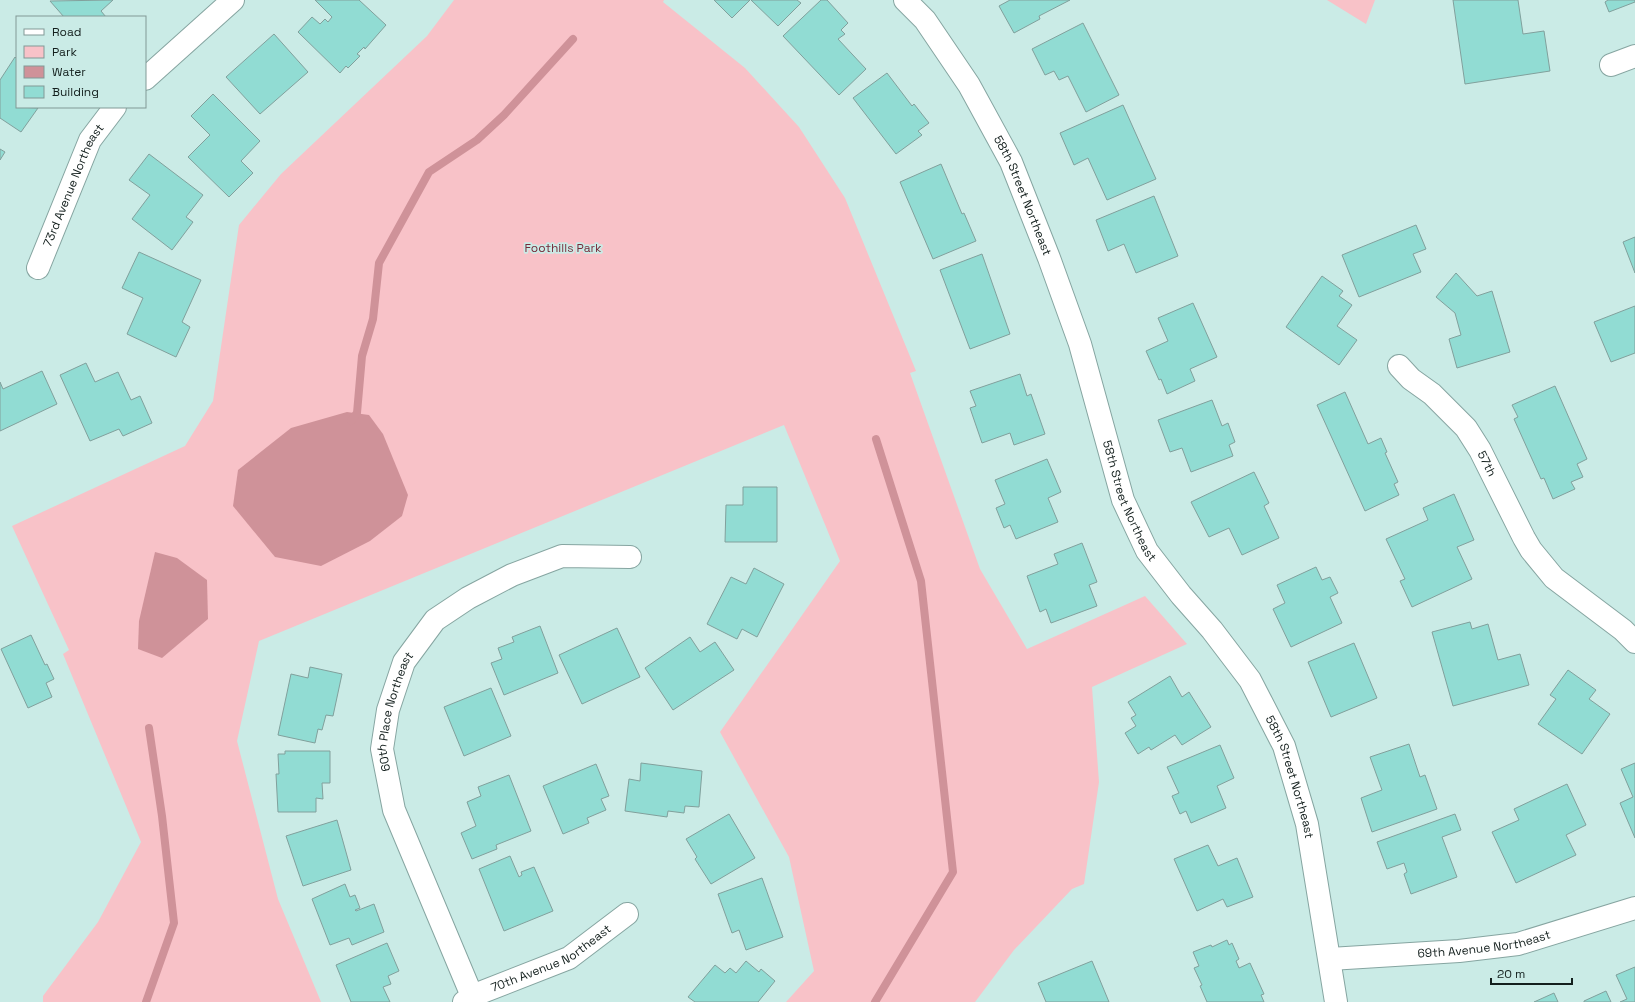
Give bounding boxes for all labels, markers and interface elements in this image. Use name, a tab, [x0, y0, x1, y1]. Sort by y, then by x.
legend	[16, 16, 146, 108]
text: Road	[52, 24, 81, 40]
text: Park	[52, 44, 77, 60]
text: Water	[52, 64, 86, 80]
text: Building	[52, 84, 99, 100]
street label: 73rd Avenue Northeast	[39, 121, 107, 249]
street label: 58th Street Northeast	[990, 133, 1055, 258]
park label: Foothills Park	[524, 240, 602, 256]
street label: 58th Street Northeast	[1099, 439, 1160, 565]
street label: 57th	[1474, 448, 1500, 479]
street label: 60th Place Northeast	[374, 648, 417, 773]
street label: 58th Street Northeast	[1262, 713, 1317, 840]
street label: 70th Avenue Northeast	[489, 921, 614, 996]
street label: 69th Avenue Northeast	[1417, 926, 1552, 962]
scale bar	[1491, 960, 1572, 986]
text: 20 m	[1497, 966, 1525, 982]

